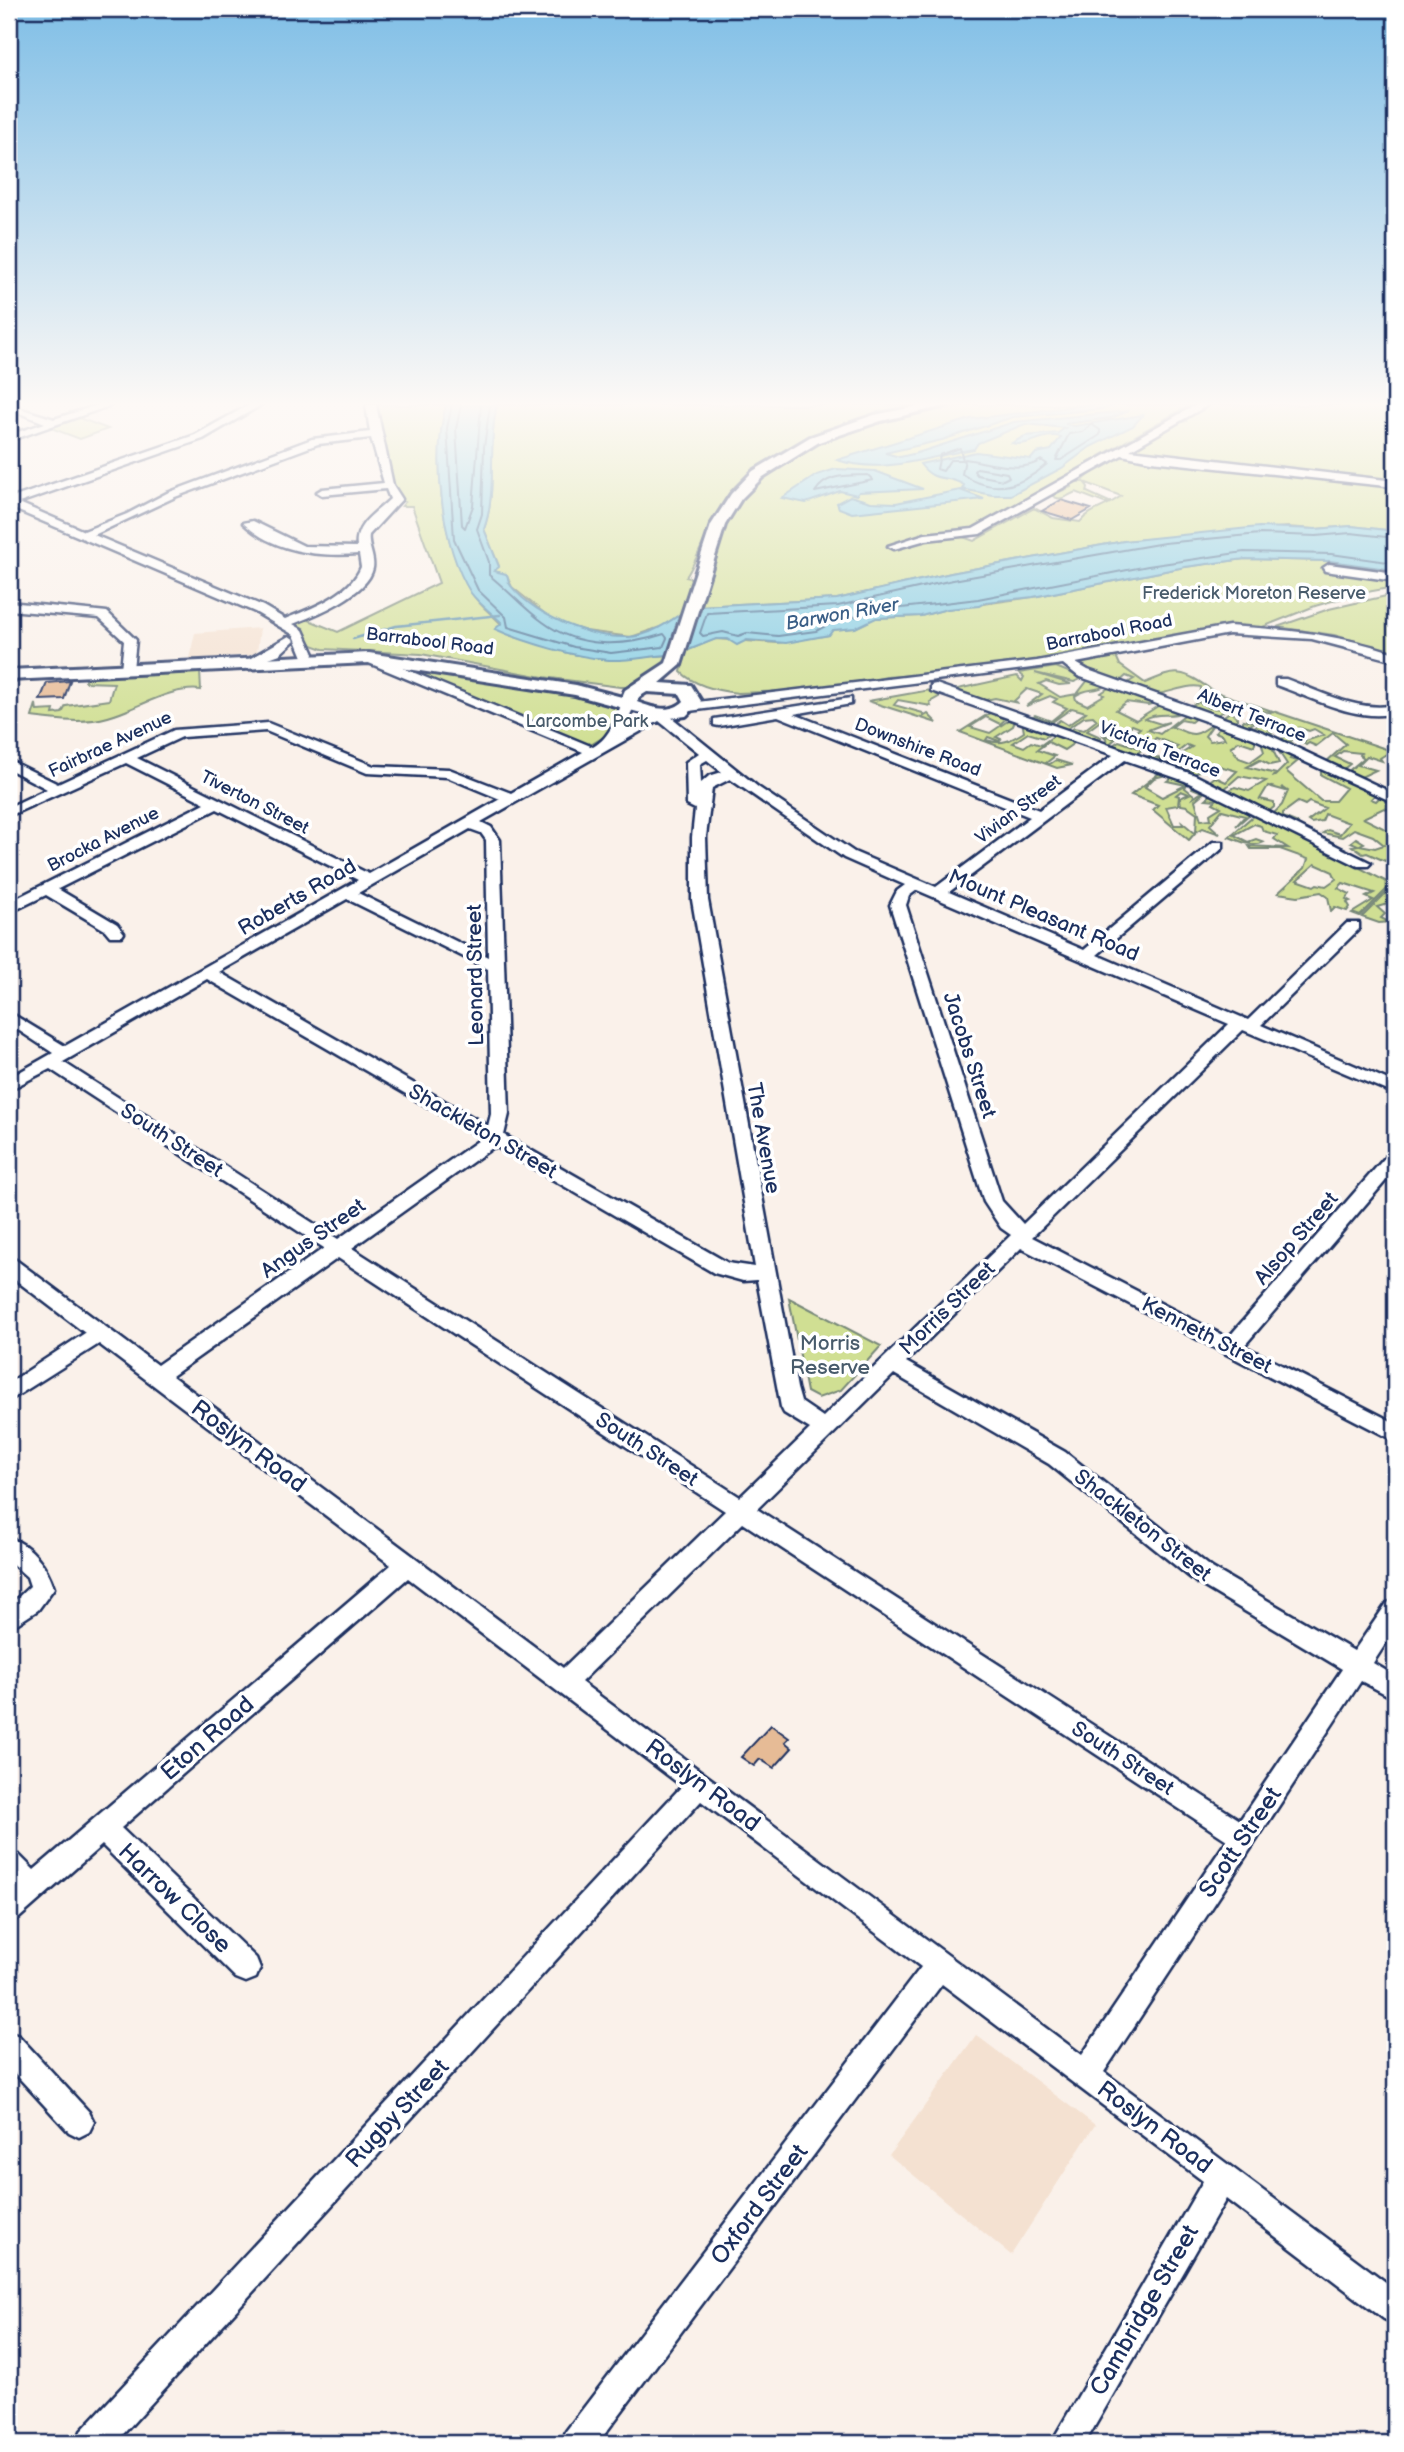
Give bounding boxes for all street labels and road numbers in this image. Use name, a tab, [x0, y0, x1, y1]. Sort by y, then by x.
street label: Barrabool Road	[1044, 610, 1174, 655]
street label: Barrabool Road	[365, 623, 495, 660]
street label: Albert Terrace	[1195, 684, 1309, 747]
street label: Fairbrae Avenue	[45, 707, 175, 782]
street label: Downshire Road	[852, 714, 984, 781]
street label: Victoria Terrace	[1096, 717, 1224, 782]
street label: Tiverton Street	[197, 766, 313, 839]
street label: Vivian Street	[971, 770, 1066, 848]
street label: Brocka Avenue	[44, 802, 163, 877]
street label: Roberts Road	[234, 854, 361, 941]
street label: Mount Pleasant Road	[945, 864, 1143, 967]
street label: Leonard Street	[462, 903, 489, 1046]
street label: Jacobs Street	[937, 989, 1002, 1122]
street label: Shackleton Street	[404, 1079, 562, 1184]
street label: The Avenue	[741, 1081, 786, 1196]
street label: South Street	[116, 1098, 228, 1183]
street label: Alsop Street	[1249, 1186, 1344, 1290]
street label: Angus Street	[256, 1193, 371, 1284]
street label: Morris Street	[894, 1256, 1001, 1360]
street label: Kenneth Street	[1137, 1292, 1277, 1379]
street label: Roslyn Road	[185, 1394, 312, 1499]
street label: South Street	[591, 1407, 703, 1492]
street label: Shackleton Street	[1069, 1464, 1217, 1587]
street label: Eton Road	[155, 1690, 260, 1787]
street label: South Street	[1067, 1716, 1179, 1801]
street label: Roslyn Road	[639, 1733, 766, 1838]
street label: Scott Street	[1193, 1781, 1288, 1903]
street label: Harrow Close	[112, 1837, 237, 1960]
street label: Rugby Street	[339, 2052, 456, 2174]
street label: Roslyn Road	[1091, 2075, 1218, 2180]
street label: Oxford Street	[705, 2138, 815, 2270]
street label: Cambridge Street	[1084, 2219, 1205, 2401]

